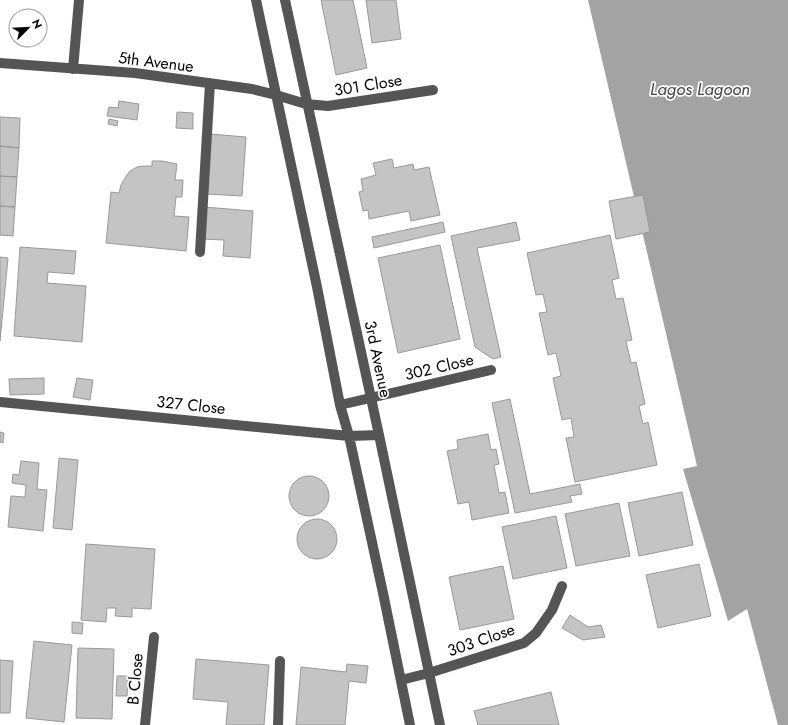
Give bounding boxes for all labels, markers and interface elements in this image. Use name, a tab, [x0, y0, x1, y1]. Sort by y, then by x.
north arrow	[8, 8, 48, 48]
text: N	[28, 17, 46, 31]
street label: 5th Avenue	[117, 46, 195, 78]
street label: 301 Close	[332, 68, 404, 102]
water label: Lagos Lagoon	[650, 77, 750, 101]
street label: 3rd Avenue	[359, 318, 397, 400]
street label: 302 Close	[402, 348, 476, 386]
street label: 327 Close	[155, 390, 227, 420]
street label: 303 Close	[444, 618, 518, 662]
street label: B Close	[121, 652, 149, 706]

